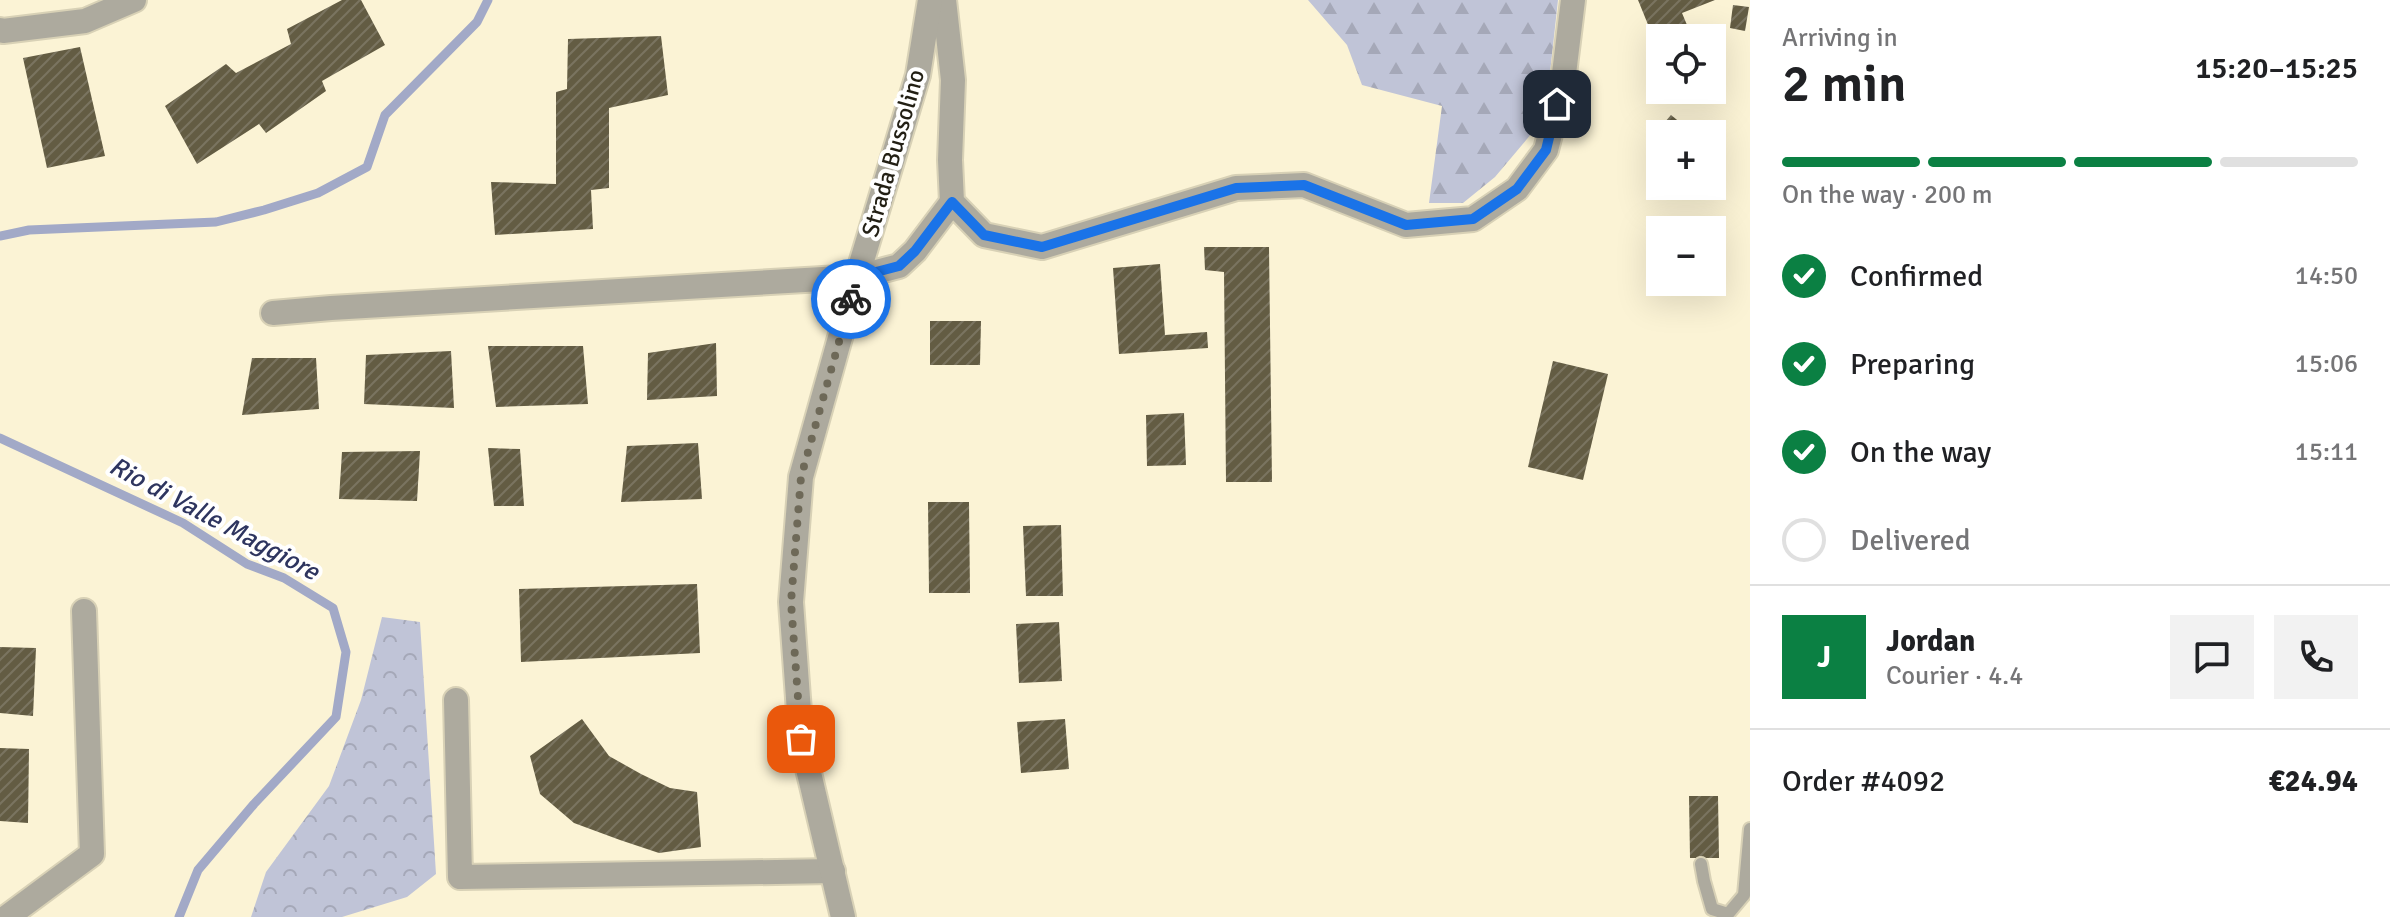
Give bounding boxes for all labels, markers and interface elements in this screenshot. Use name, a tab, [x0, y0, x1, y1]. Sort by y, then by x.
text: Arriving in	[1782, 22, 1898, 54]
map controls	[1646, 24, 1726, 296]
button: locate	[1646, 24, 1726, 104]
text: 15:20–15:25	[2195, 50, 2358, 87]
text: 2 min	[1782, 52, 1907, 116]
street label: Strada Bussolino	[855, 66, 931, 240]
pin	[1523, 70, 1591, 138]
icon: home	[1535, 82, 1579, 126]
button: +	[1646, 120, 1726, 200]
text: On the way · 200 m	[1782, 179, 1992, 211]
button: −	[1646, 216, 1726, 296]
icon: check	[1782, 254, 1826, 298]
text: Confirmed	[1850, 258, 1983, 295]
courier	[811, 259, 891, 339]
text: 14:50	[2295, 260, 2358, 292]
icon: bike	[829, 277, 873, 321]
icon: check	[1782, 342, 1826, 386]
text: Preparing	[1850, 346, 1975, 383]
text: 15:06	[2295, 348, 2358, 380]
icon: check	[1782, 430, 1826, 474]
text: On the way	[1850, 434, 1991, 471]
text: 15:11	[2295, 436, 2358, 468]
water label: Rio di Valle Maggiore	[104, 450, 326, 589]
text: Delivered	[1850, 522, 1971, 559]
button: chat	[2170, 615, 2254, 699]
button: phone	[2274, 615, 2358, 699]
text: Jordan	[1886, 623, 1975, 660]
text: J	[1817, 639, 1831, 676]
text: Courier · 4.4	[1886, 660, 2023, 692]
pin	[767, 705, 835, 773]
icon: bag	[779, 717, 823, 761]
text: Order #4092	[1782, 763, 1945, 800]
text: €24.94	[2268, 763, 2358, 800]

